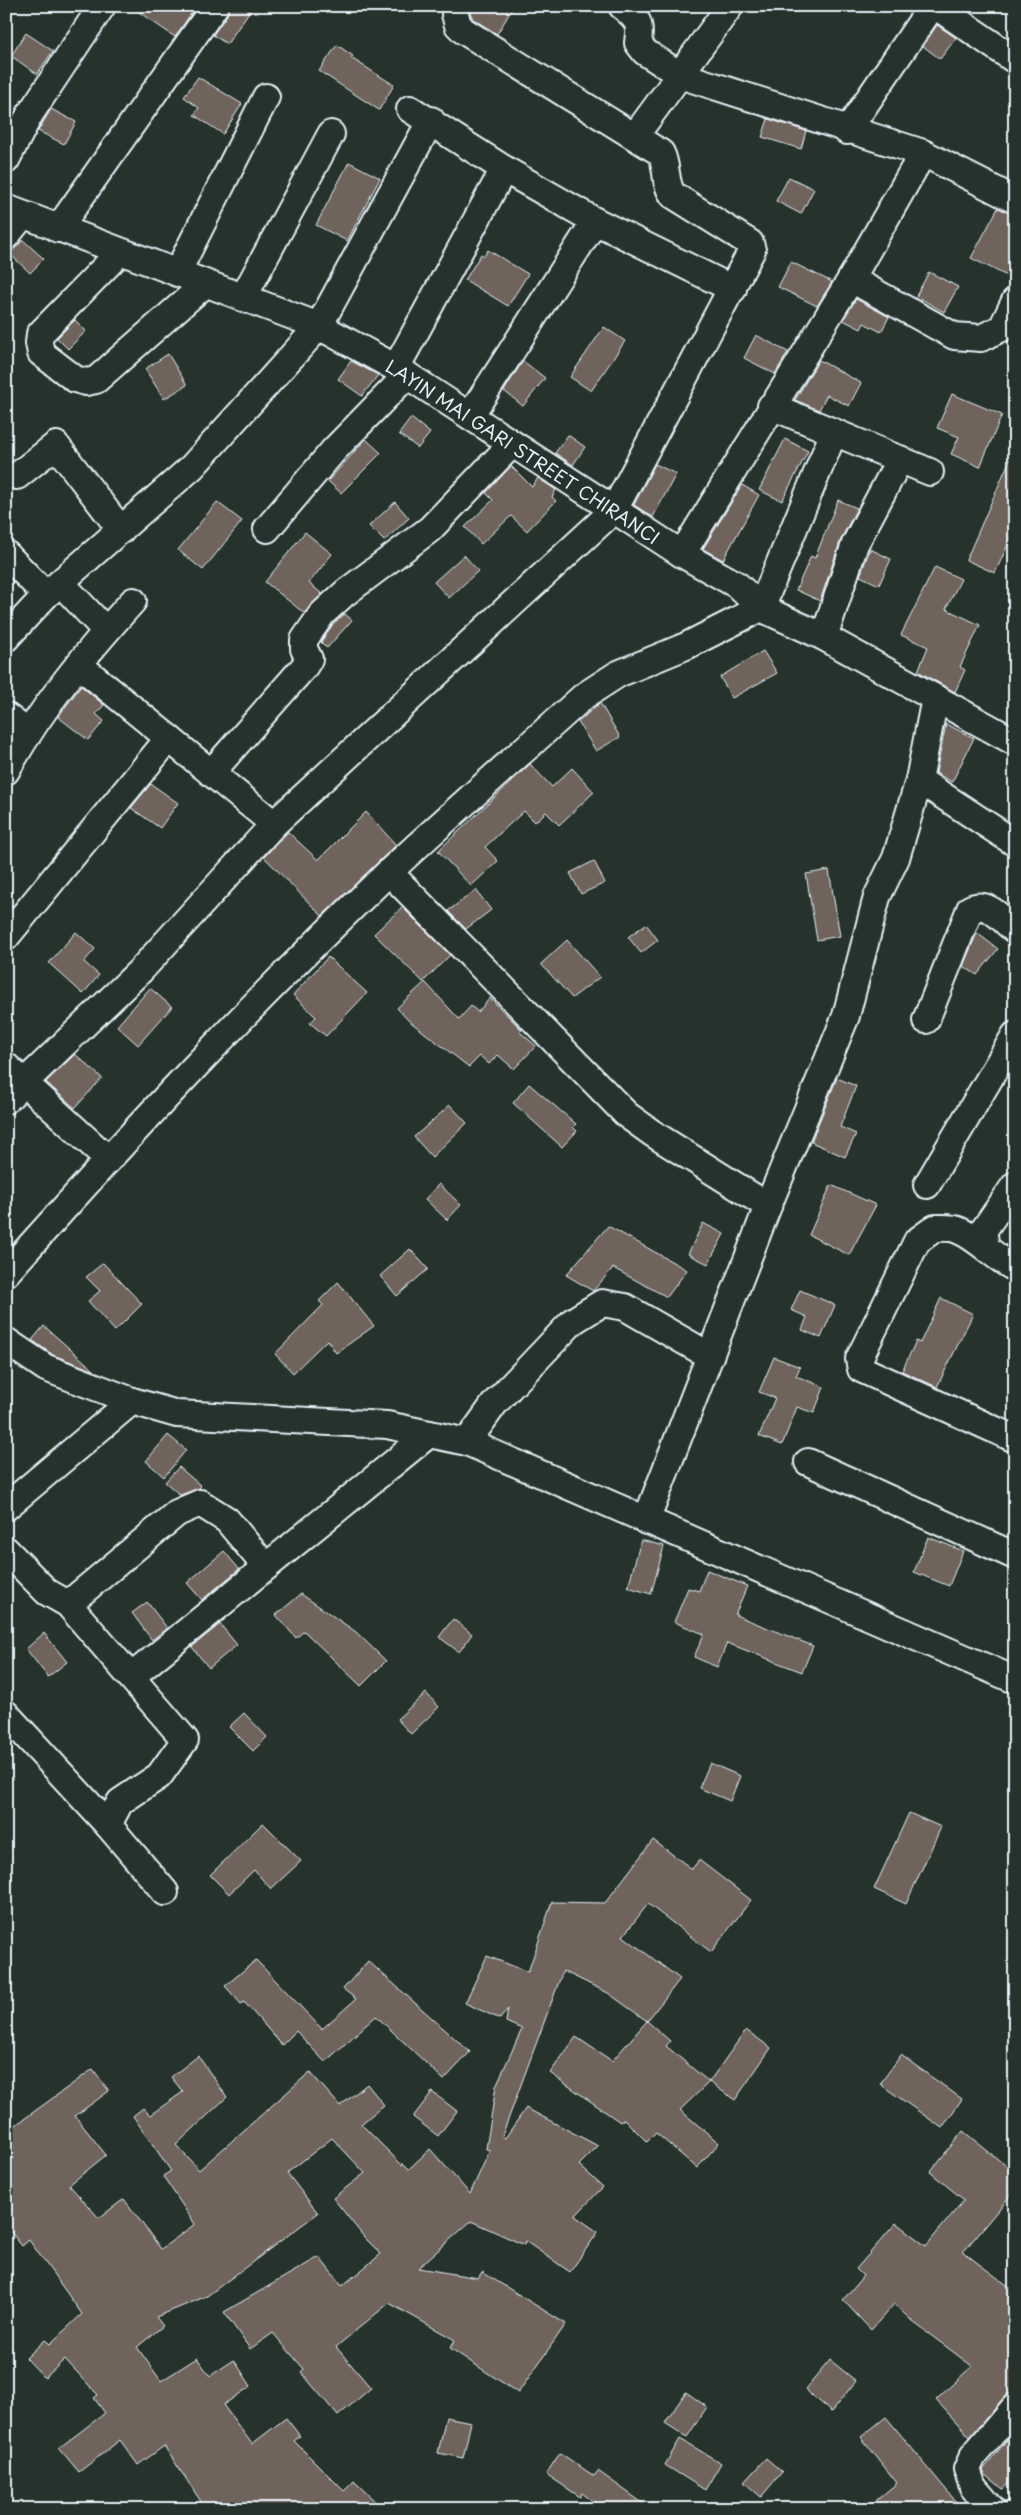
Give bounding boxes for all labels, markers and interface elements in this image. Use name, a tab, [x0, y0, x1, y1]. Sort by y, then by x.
street label: LAYIN MAI GARI STREET CHIRANCI	[381, 352, 666, 550]

